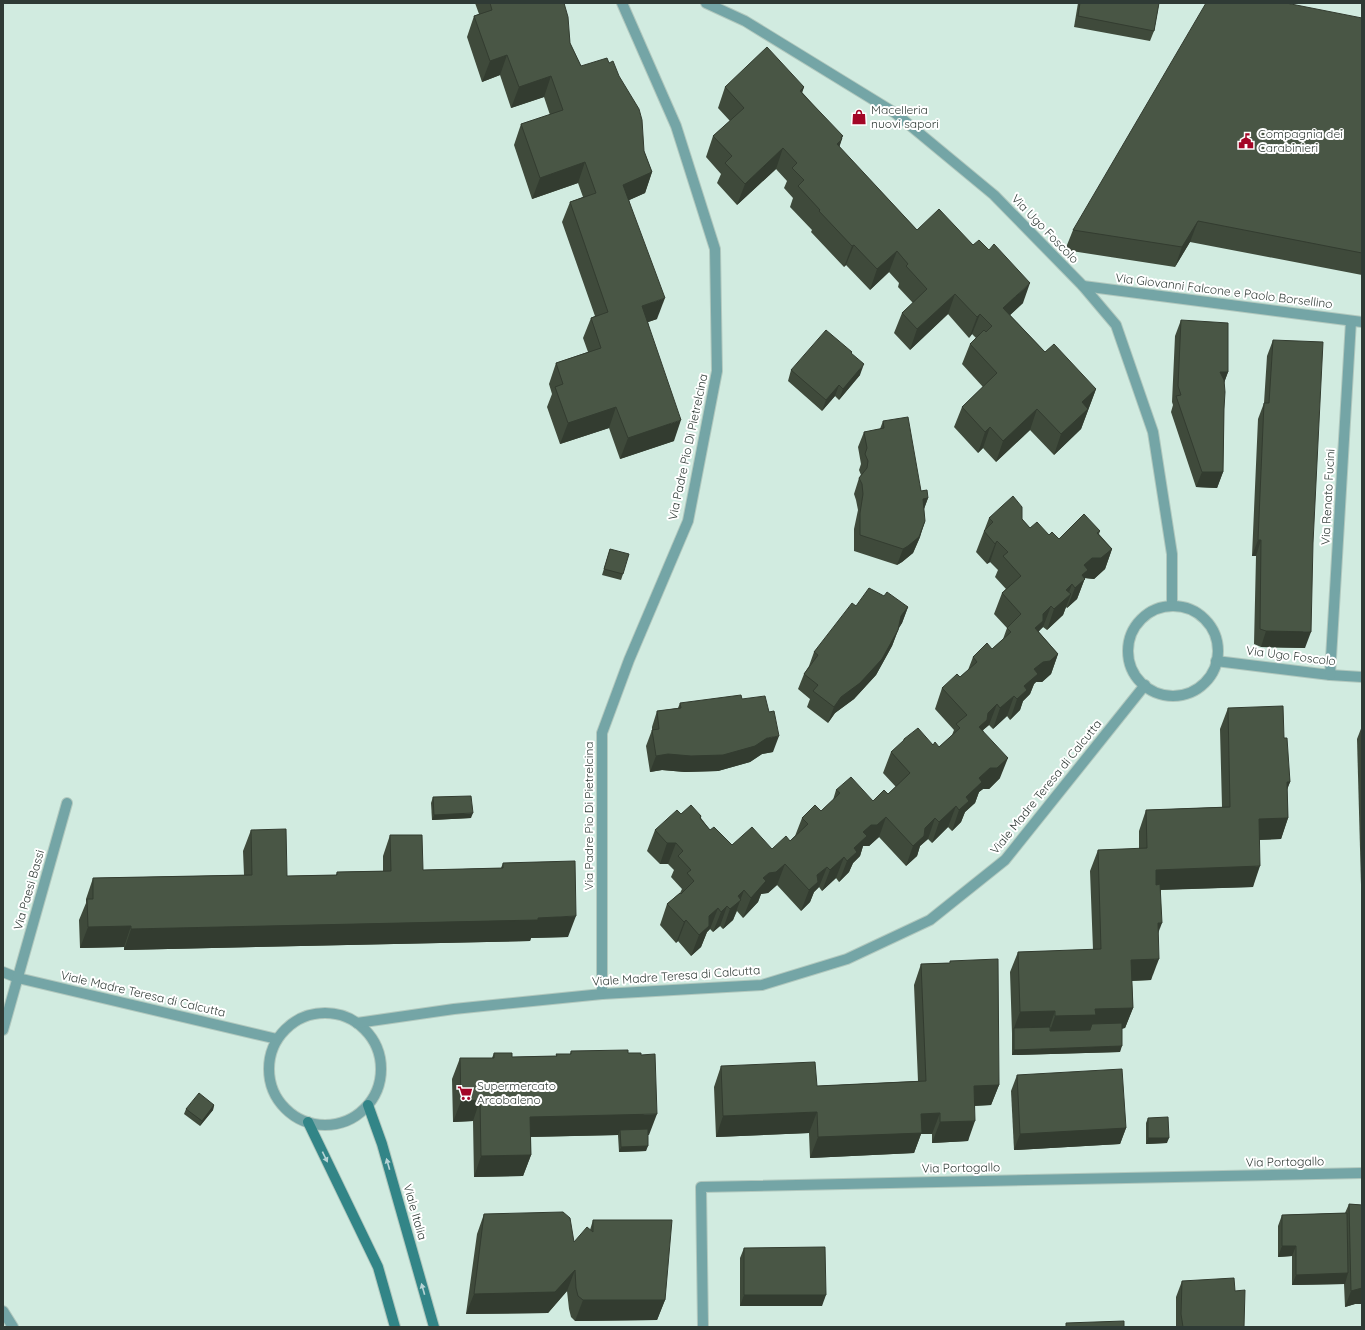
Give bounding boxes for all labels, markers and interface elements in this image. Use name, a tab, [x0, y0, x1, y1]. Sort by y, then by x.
place label: Macelleria nuovi sapori	[871, 102, 939, 131]
shop icon: Macelleria nuovi sapori	[850, 108, 868, 126]
place label: Compagnia dei Carabinieri	[1258, 126, 1343, 155]
public building icon: Compagnia dei Carabinieri	[1237, 132, 1255, 150]
street label: Via Ugo Foscolo	[1009, 191, 1082, 266]
street label: Via Giovanni Falcone e Paolo Borsellino	[1115, 270, 1333, 311]
street label: Via Padre Pio Di Pietrelcina	[665, 372, 710, 521]
street label: Via Renato Fucini	[1317, 448, 1338, 545]
street label: Via Ugo Foscolo	[1245, 643, 1337, 668]
street label: Viale Madre Teresa di Calcutta	[987, 716, 1105, 857]
street label: Via Padre Pio Di Pietrelcina	[581, 741, 596, 891]
street label: Via Paesi Bassi	[10, 848, 47, 932]
street label: Viale Madre Teresa di Calcutta	[591, 962, 761, 989]
street label: Viale Madre Teresa di Calcutta	[59, 967, 227, 1020]
place label: Supermercato Arcobaleno	[477, 1078, 556, 1107]
supermarket icon: Supermercato Arcobaleno	[456, 1084, 474, 1102]
one-way arrow	[322, 1151, 328, 1163]
street label: Via Portogallo	[1246, 1153, 1324, 1170]
one-way arrow	[385, 1158, 391, 1170]
street label: Via Portogallo	[922, 1159, 1000, 1176]
street label: Viale Italia	[400, 1182, 431, 1242]
one-way arrow	[420, 1283, 426, 1295]

